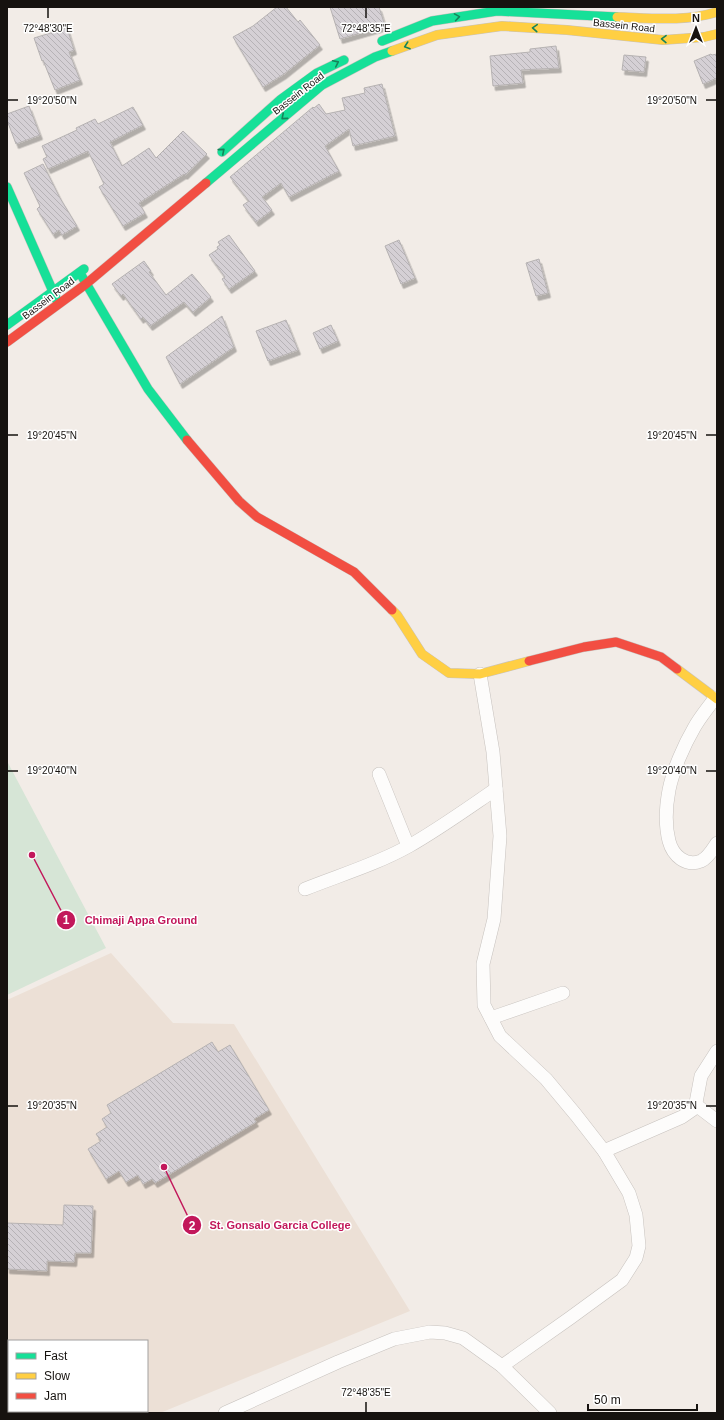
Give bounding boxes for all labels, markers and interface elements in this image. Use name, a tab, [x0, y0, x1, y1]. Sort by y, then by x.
north arrow	[676, 8, 716, 48]
text: N	[692, 12, 700, 24]
one-way arrow	[454, 14, 460, 22]
street label: Bassein Road	[592, 17, 655, 34]
text: 72°48'30"E	[23, 23, 73, 34]
text: 72°48'35"E	[341, 23, 391, 34]
one-way arrow	[532, 23, 538, 32]
one-way arrow	[661, 35, 667, 44]
one-way arrow	[404, 41, 411, 49]
one-way arrow	[331, 61, 339, 68]
street label: Bassein Road	[270, 70, 326, 117]
text: 19°20'50"N	[27, 95, 77, 106]
text: 19°20'50"N	[647, 95, 697, 106]
one-way arrow	[281, 112, 289, 119]
one-way arrow	[218, 149, 225, 156]
street label: Bassein Road	[20, 275, 76, 322]
text: 19°20'45"N	[27, 430, 77, 441]
text: 19°20'45"N	[647, 430, 697, 441]
text: 19°20'40"N	[27, 765, 77, 776]
text: 19°20'40"N	[647, 765, 697, 776]
callout: Chimaji Appa Ground	[56, 909, 205, 932]
text: 1	[63, 913, 70, 927]
text: Chimaji Appa Ground	[85, 914, 197, 926]
text: 19°20'35"N	[27, 1100, 77, 1111]
text: 19°20'35"N	[647, 1100, 697, 1111]
callout: St. Gonsalo Garcia College	[182, 1214, 359, 1237]
text: 2	[189, 1219, 196, 1233]
text: St. Gonsalo Garcia College	[209, 1219, 351, 1231]
legend	[8, 1340, 148, 1412]
text: Fast	[44, 1349, 68, 1363]
text: Slow	[44, 1369, 70, 1383]
scale bar	[588, 1386, 697, 1412]
text: 72°48'35"E	[341, 1387, 391, 1398]
text: Jam	[44, 1389, 67, 1403]
text: 50 m	[594, 1393, 621, 1407]

